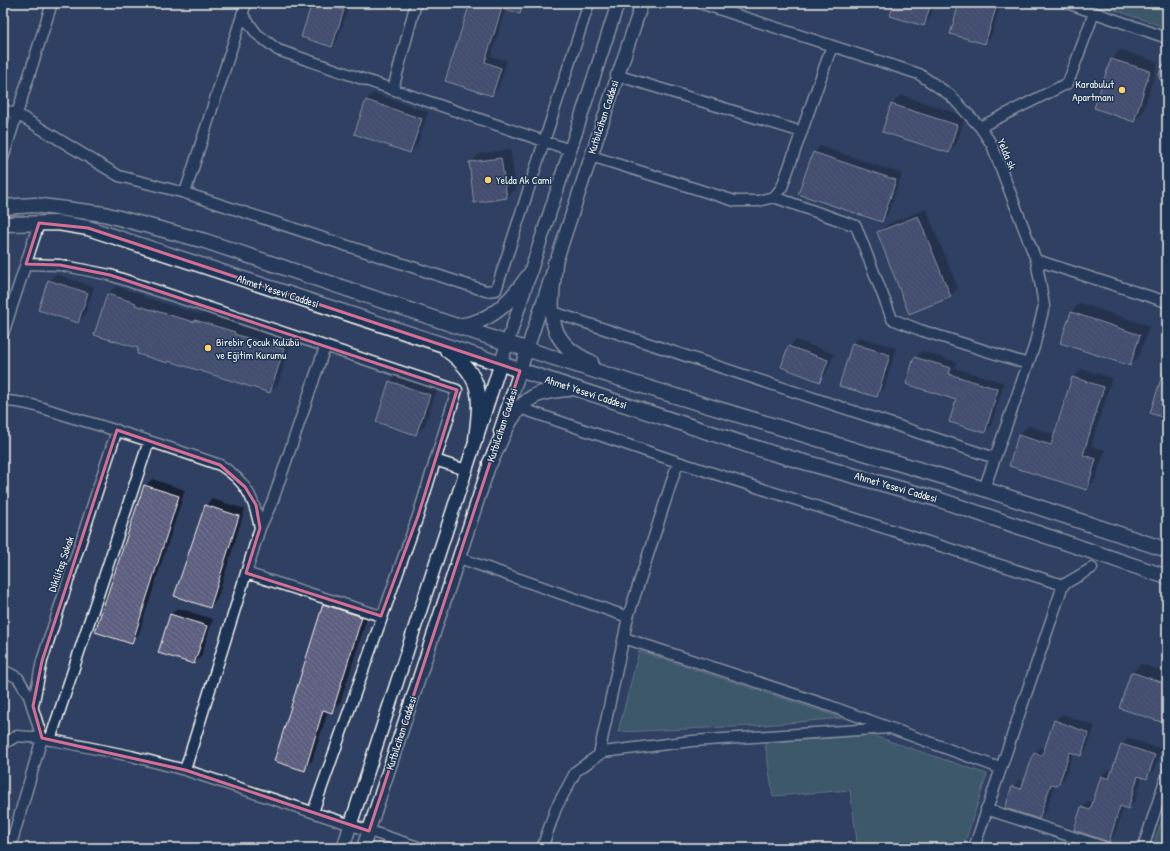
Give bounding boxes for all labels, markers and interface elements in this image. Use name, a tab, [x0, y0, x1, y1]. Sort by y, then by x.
place label: Karabulut Apartmanı	[1072, 77, 1114, 104]
street label: Kutbilcihan Caddesi	[584, 78, 622, 156]
marker: Karabulut Apartmanı	[1117, 85, 1127, 95]
street label: Yelda sk	[994, 136, 1020, 172]
place label: Yelda Ak Cami	[496, 173, 552, 187]
marker: Yelda Ak Cami	[483, 175, 493, 185]
street label: Ahmet Yesevi Caddesi	[235, 271, 321, 311]
place label: Birebir Çocuk Kulübü ve Eğitim Kurumu	[216, 335, 300, 362]
marker: Birebir Çocuk Kulübü ve Eğitim Kurumu	[203, 343, 213, 353]
street label: Ahmet Yesevi Caddesi	[543, 372, 629, 412]
street label: Kutbilcihan Caddesi	[483, 386, 521, 464]
street label: Ahmet Yesevi Caddesi	[853, 469, 939, 505]
street label: Dikilitaş Sokak	[45, 534, 77, 594]
street label: Kutbilcihan Caddesi	[382, 694, 420, 772]

